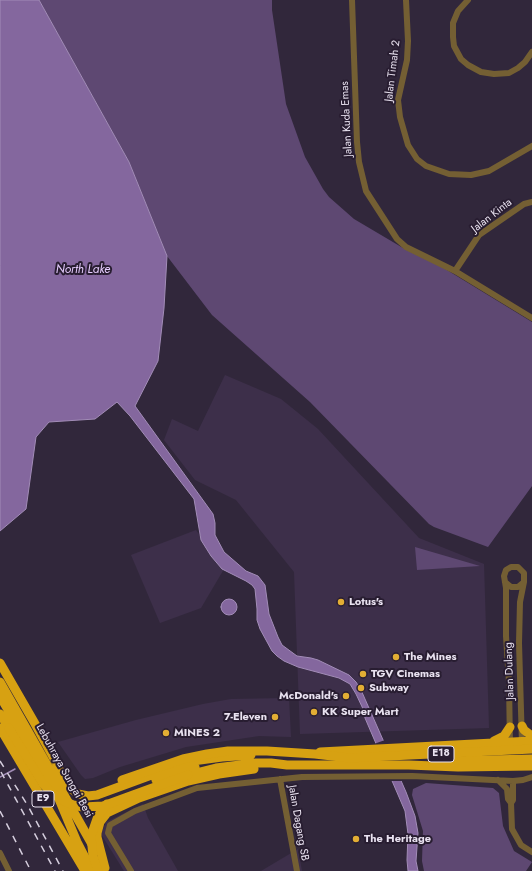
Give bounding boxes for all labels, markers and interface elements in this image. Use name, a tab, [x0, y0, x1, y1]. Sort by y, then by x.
street label: Jalan Timah 2	[383, 39, 403, 103]
street label: Jalan Kuda Emas	[338, 81, 356, 157]
street label: Jalan Kinta	[469, 196, 515, 236]
water label: North Lake	[56, 263, 110, 277]
place label: Lotus's	[349, 595, 383, 609]
marker: Lotus's	[336, 597, 346, 607]
street label: Jalan Dulang	[502, 642, 518, 700]
place label: The Mines	[404, 650, 457, 664]
marker: The Mines	[391, 652, 401, 662]
place label: TGV Cinemas	[371, 667, 440, 681]
marker: TGV Cinemas	[358, 669, 368, 679]
place label: Subway	[369, 681, 409, 695]
marker: Subway	[356, 683, 366, 693]
place label: McDonald's	[279, 689, 338, 703]
marker: McDonald's	[341, 691, 351, 701]
place label: KK Super Mart	[322, 705, 399, 719]
marker: KK Super Mart	[309, 707, 319, 717]
place label: 7-Eleven	[224, 710, 267, 724]
marker: 7-Eleven	[270, 712, 280, 722]
street label: Lebuhraya Sungai Besi	[33, 722, 95, 820]
place label: MINES 2	[174, 726, 220, 740]
marker: MINES 2	[161, 728, 171, 738]
road number: E18	[428, 746, 454, 762]
street label: Jalan Dagang SB	[285, 784, 311, 862]
road number: E9	[32, 791, 54, 807]
place label: The Heritage	[364, 832, 431, 846]
marker: The Heritage	[351, 834, 361, 844]

